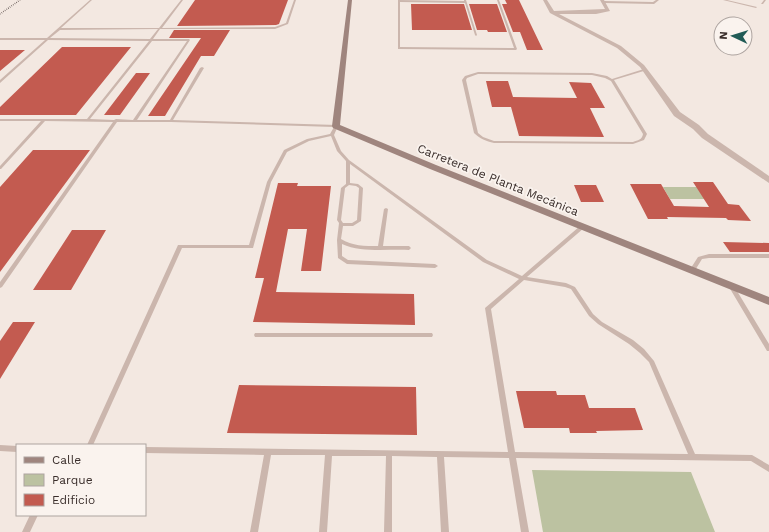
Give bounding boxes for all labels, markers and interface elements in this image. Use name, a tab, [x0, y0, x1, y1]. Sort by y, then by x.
north arrow	[713, 16, 753, 56]
text: N	[717, 31, 730, 40]
street label: Carretera de Planta Mecánica	[415, 141, 581, 219]
legend	[16, 444, 146, 516]
text: Calle	[52, 453, 81, 467]
text: Parque	[52, 473, 93, 487]
text: Edificio	[52, 493, 95, 507]

